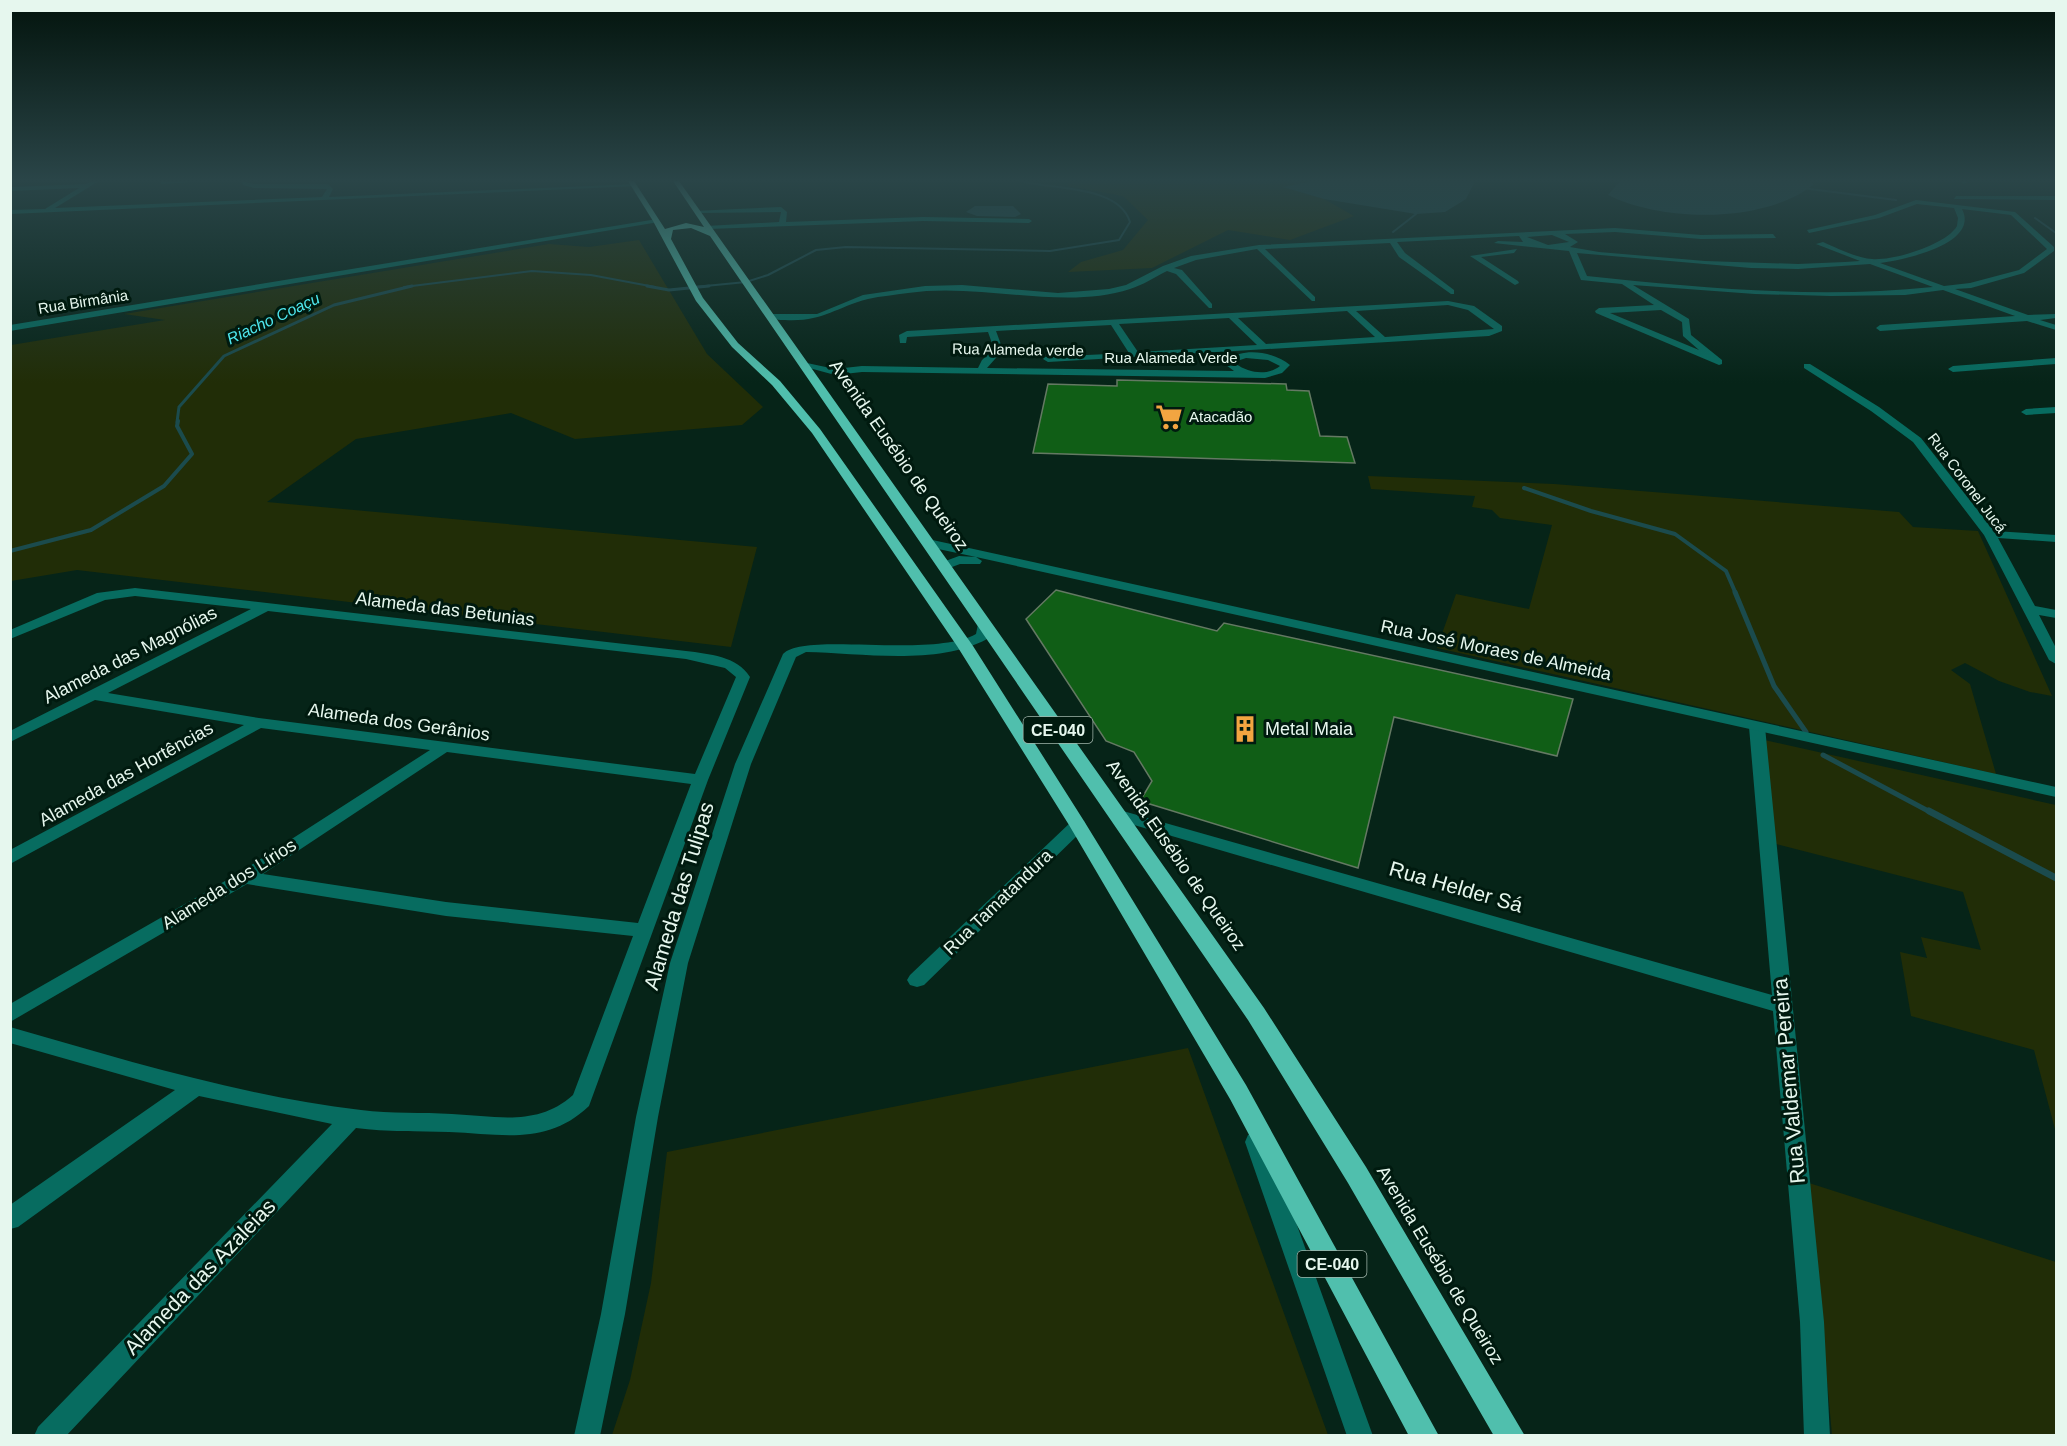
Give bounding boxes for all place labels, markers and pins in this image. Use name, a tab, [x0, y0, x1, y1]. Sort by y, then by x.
supermarket icon: Atacadão	[1154, 402, 1184, 432]
place label: Atacadão	[1189, 408, 1252, 425]
building icon: Metal Maia	[1230, 714, 1260, 744]
place label: Metal Maia	[1265, 719, 1354, 739]

